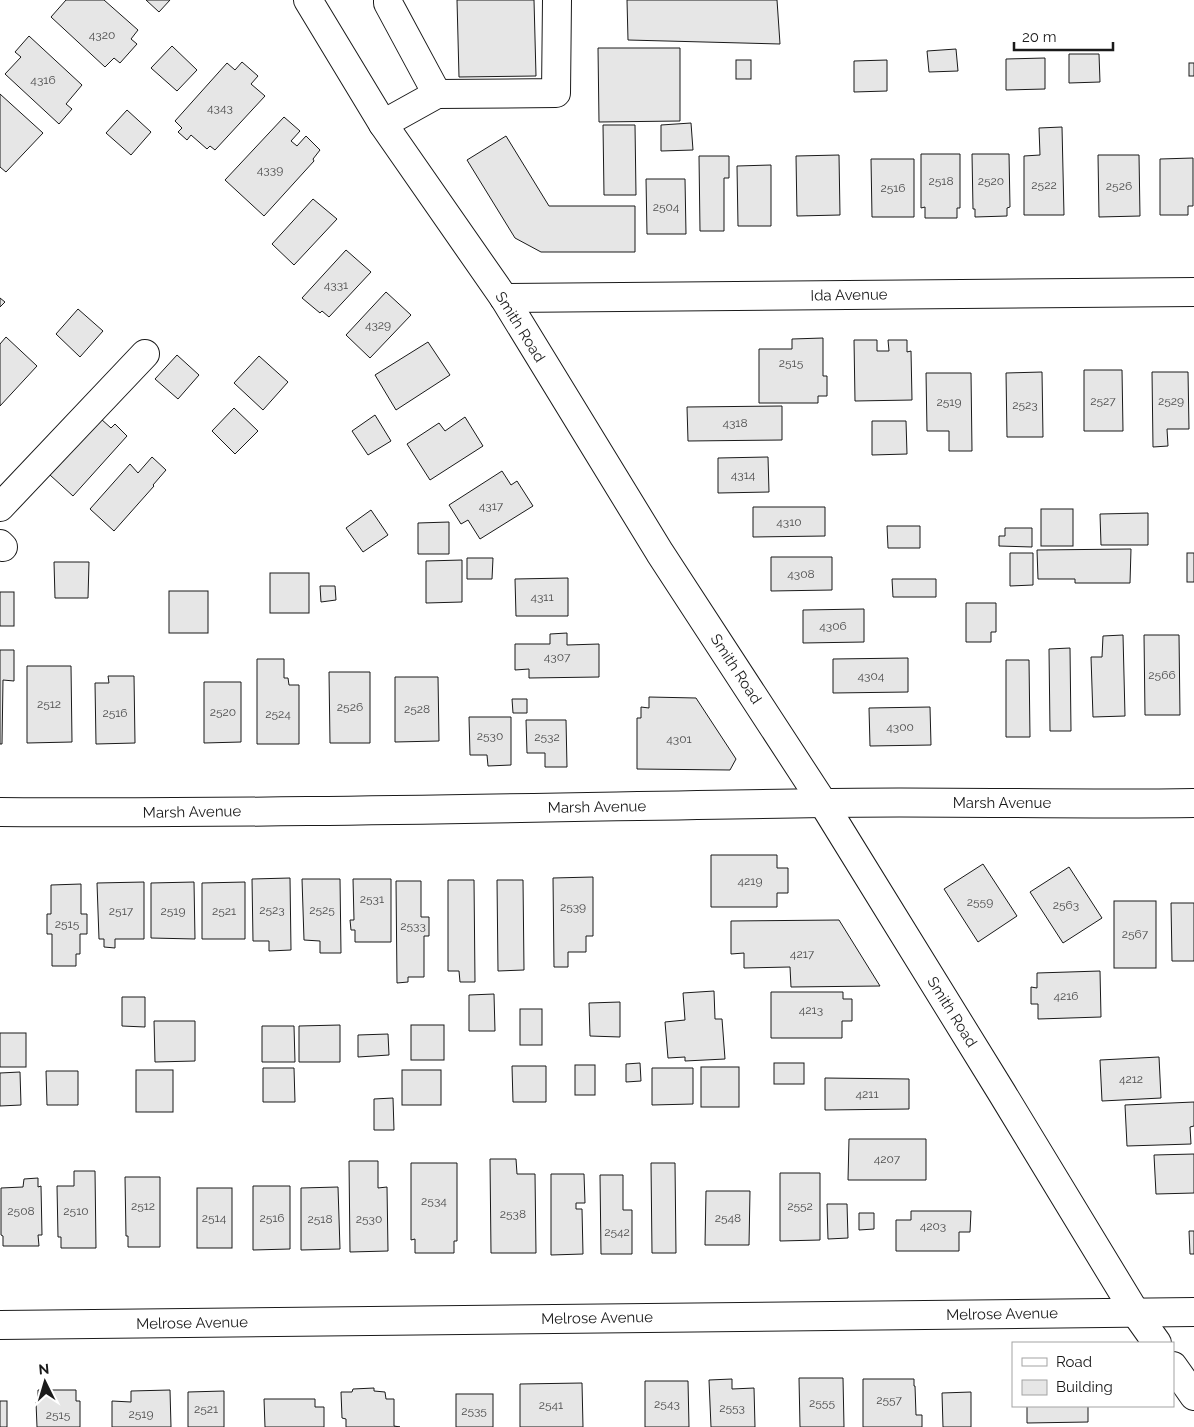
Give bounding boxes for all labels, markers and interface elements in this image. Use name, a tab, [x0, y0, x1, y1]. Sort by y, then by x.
scale bar	[1014, 20, 1113, 52]
house number: 4320	[89, 28, 115, 42]
text: 20 m	[1022, 28, 1057, 46]
house number: 4316	[30, 73, 56, 87]
house number: 4343	[207, 101, 233, 115]
house number: 4339	[257, 163, 283, 177]
house number: 2518	[928, 174, 954, 188]
house number: 2520	[978, 174, 1004, 188]
house number: 2522	[1031, 178, 1057, 192]
house number: 2526	[1106, 179, 1132, 193]
house number: 2516	[880, 181, 906, 195]
house number: 2504	[653, 200, 680, 214]
house number: 4331	[324, 278, 348, 292]
street label: Ida Avenue	[810, 285, 888, 305]
street label: Smith Road	[491, 288, 549, 366]
house number: 4329	[365, 318, 391, 332]
house number: 2515	[779, 356, 804, 370]
house number: 2527	[1090, 394, 1116, 408]
house number: 2529	[1158, 394, 1184, 408]
house number: 2519	[937, 395, 961, 409]
house number: 2523	[1012, 398, 1038, 412]
house number: 4318	[722, 416, 748, 430]
house number: 4314	[731, 468, 756, 482]
house number: 4317	[479, 499, 504, 513]
house number: 4310	[776, 515, 802, 529]
house number: 4308	[787, 567, 815, 581]
house number: 4311	[530, 590, 554, 604]
house number: 4306	[819, 619, 847, 633]
street label: Smith Road	[707, 631, 765, 707]
house number: 4307	[544, 650, 571, 664]
house number: 2566	[1148, 668, 1176, 682]
house number: 4304	[858, 669, 885, 683]
house number: 2512	[37, 697, 61, 711]
house number: 2526	[337, 700, 363, 714]
house number: 2528	[404, 702, 430, 716]
house number: 2520	[210, 705, 236, 719]
house number: 2516	[102, 706, 128, 720]
house number: 2524	[265, 707, 291, 721]
house number: 4300	[886, 720, 914, 734]
house number: 2530	[477, 729, 503, 743]
house number: 2532	[534, 730, 560, 744]
house number: 4301	[666, 732, 692, 746]
street label: Marsh Avenue	[953, 794, 1051, 812]
street label: Marsh Avenue	[548, 797, 647, 817]
street label: Marsh Avenue	[143, 802, 242, 822]
house number: 4219	[738, 874, 762, 888]
house number: 2531	[360, 892, 384, 906]
house number: 2559	[967, 895, 993, 909]
house number: 2563	[1053, 898, 1079, 912]
house number: 2539	[560, 900, 586, 914]
house number: 2523	[259, 903, 285, 917]
house number: 2525	[309, 903, 335, 917]
house number: 2517	[109, 904, 134, 918]
house number: 2519	[161, 904, 185, 918]
house number: 2521	[212, 904, 236, 918]
house number: 2515	[55, 917, 80, 931]
house number: 2533	[400, 919, 426, 933]
house number: 2567	[1122, 927, 1149, 941]
house number: 4217	[790, 947, 815, 961]
street label: Smith Road	[923, 973, 981, 1051]
house number: 4216	[1053, 989, 1079, 1003]
house number: 4213	[799, 1003, 823, 1017]
house number: 4212	[1119, 1072, 1143, 1086]
house number: 4211	[855, 1087, 879, 1101]
house number: 4207	[874, 1152, 901, 1166]
house number: 2534	[421, 1194, 447, 1208]
house number: 2512	[131, 1199, 155, 1213]
house number: 2552	[787, 1199, 813, 1213]
house number: 2508	[7, 1204, 35, 1218]
house number: 2510	[63, 1204, 89, 1218]
house number: 2538	[500, 1207, 526, 1221]
house number: 2514	[202, 1211, 227, 1225]
house number: 2516	[259, 1211, 285, 1225]
house number: 2548	[715, 1211, 741, 1225]
house number: 2518	[307, 1212, 333, 1226]
house number: 2530	[356, 1212, 382, 1226]
house number: 4203	[920, 1219, 946, 1233]
house number: 2542	[604, 1225, 630, 1239]
street label: Melrose Avenue	[946, 1304, 1058, 1324]
street label: Melrose Avenue	[541, 1308, 653, 1328]
street label: Melrose Avenue	[136, 1313, 248, 1333]
legend	[1012, 1342, 1174, 1407]
text: Road	[1056, 1353, 1092, 1371]
north arrow	[20, 1357, 70, 1407]
text: N	[38, 1361, 50, 1377]
text: Building	[1056, 1378, 1113, 1396]
house number: 2557	[876, 1393, 902, 1407]
house number: 2555	[809, 1396, 835, 1410]
house number: 2543	[654, 1397, 680, 1411]
house number: 2541	[539, 1398, 563, 1412]
house number: 2553	[719, 1401, 745, 1415]
house number: 2521	[194, 1402, 218, 1416]
house number: 2535	[461, 1404, 487, 1418]
house number: 2519	[129, 1407, 153, 1421]
house number: 2515	[46, 1408, 71, 1422]

